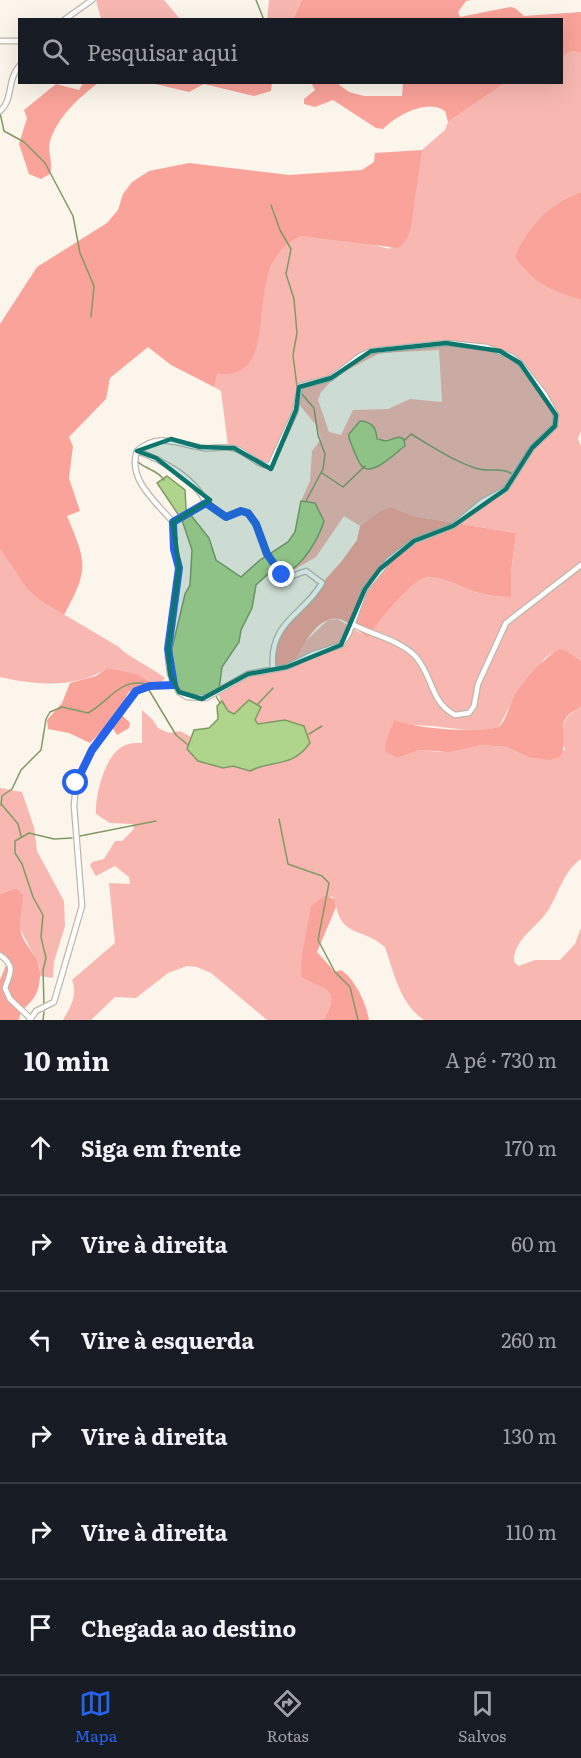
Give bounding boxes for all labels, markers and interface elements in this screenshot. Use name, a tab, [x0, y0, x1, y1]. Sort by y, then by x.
search box	[18, 18, 563, 84]
icon: search	[39, 35, 72, 68]
text: Pesquisar aqui	[87, 35, 238, 68]
route end	[268, 561, 294, 587]
route start	[62, 769, 88, 795]
text: 10 min	[24, 1040, 109, 1079]
text: A pé · 730 m	[445, 1044, 557, 1074]
icon: ahead	[24, 1131, 57, 1164]
text: Siga em frente	[81, 1131, 241, 1164]
text: 170 m	[504, 1132, 557, 1162]
icon: right	[24, 1227, 57, 1260]
text: Vire à direita	[81, 1227, 228, 1260]
text: 60 m	[511, 1228, 557, 1258]
icon: left	[24, 1323, 57, 1356]
text: Vire à esquerda	[81, 1323, 254, 1356]
text: 260 m	[501, 1324, 557, 1354]
icon: right	[24, 1419, 57, 1452]
text: Vire à direita	[81, 1419, 228, 1452]
text: 130 m	[503, 1420, 557, 1450]
icon: right	[24, 1515, 57, 1548]
text: Vire à direita	[81, 1515, 228, 1548]
text: 110 m	[506, 1516, 557, 1546]
icon: arrive	[24, 1611, 57, 1644]
text: Chegada ao destino	[81, 1611, 296, 1644]
tab: Mapa	[75, 1687, 117, 1747]
tab: Rotas	[267, 1687, 309, 1747]
tab: Salvos	[458, 1687, 506, 1747]

